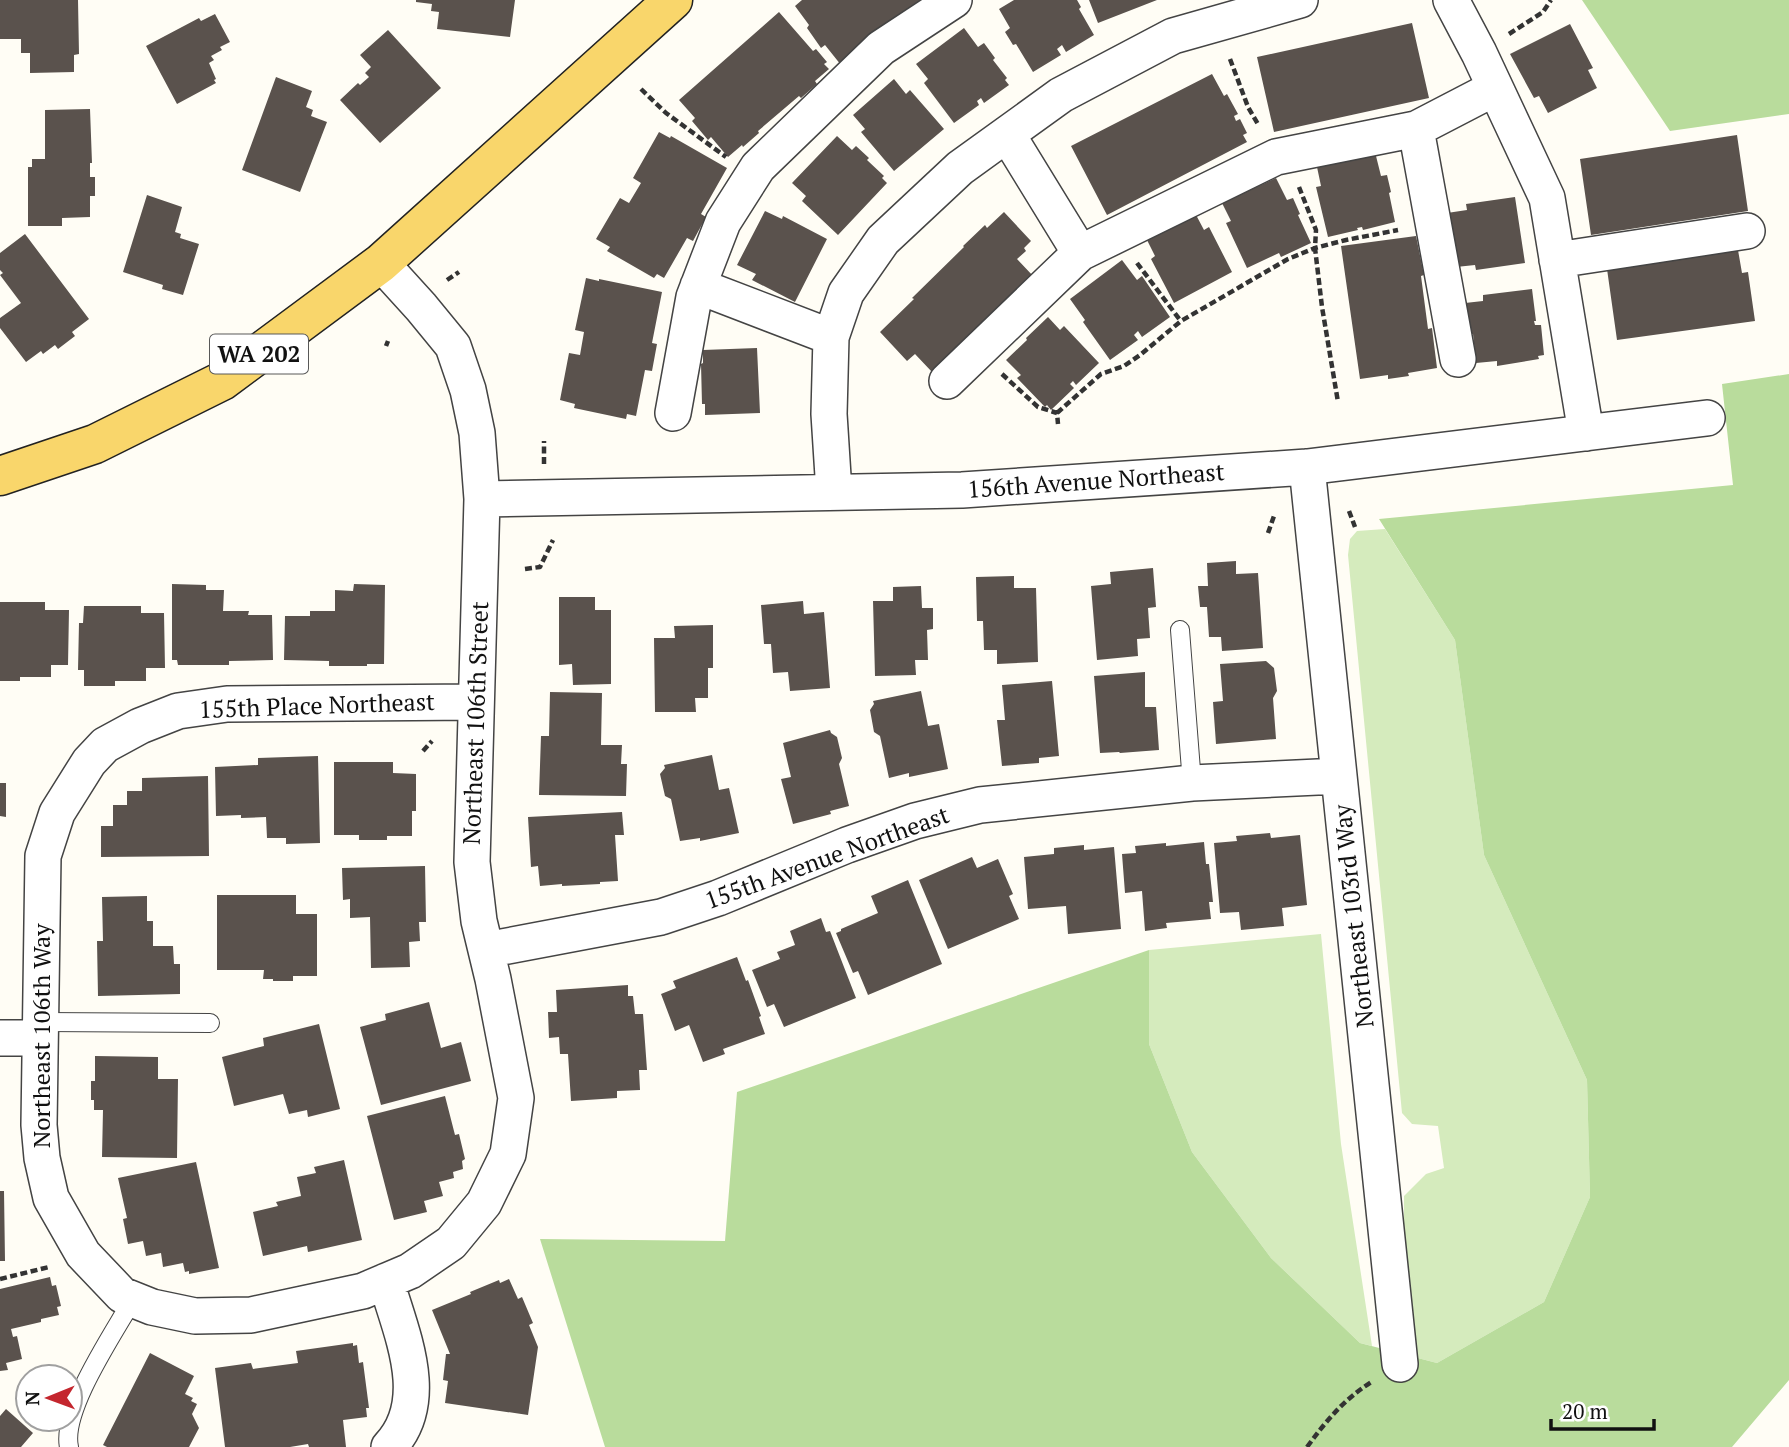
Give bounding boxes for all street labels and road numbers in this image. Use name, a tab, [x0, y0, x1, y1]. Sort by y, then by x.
road number: WA 202	[210, 334, 308, 374]
street label: 156th Avenue Northeast	[966, 455, 1226, 505]
street label: Northeast 106th Street	[455, 601, 495, 845]
street label: 155th Place Northeast	[198, 685, 436, 725]
street label: 155th Avenue Northeast	[700, 798, 953, 916]
street label: Northeast 103rd Way	[1325, 802, 1381, 1029]
street label: Northeast 106th Way	[25, 923, 57, 1148]

